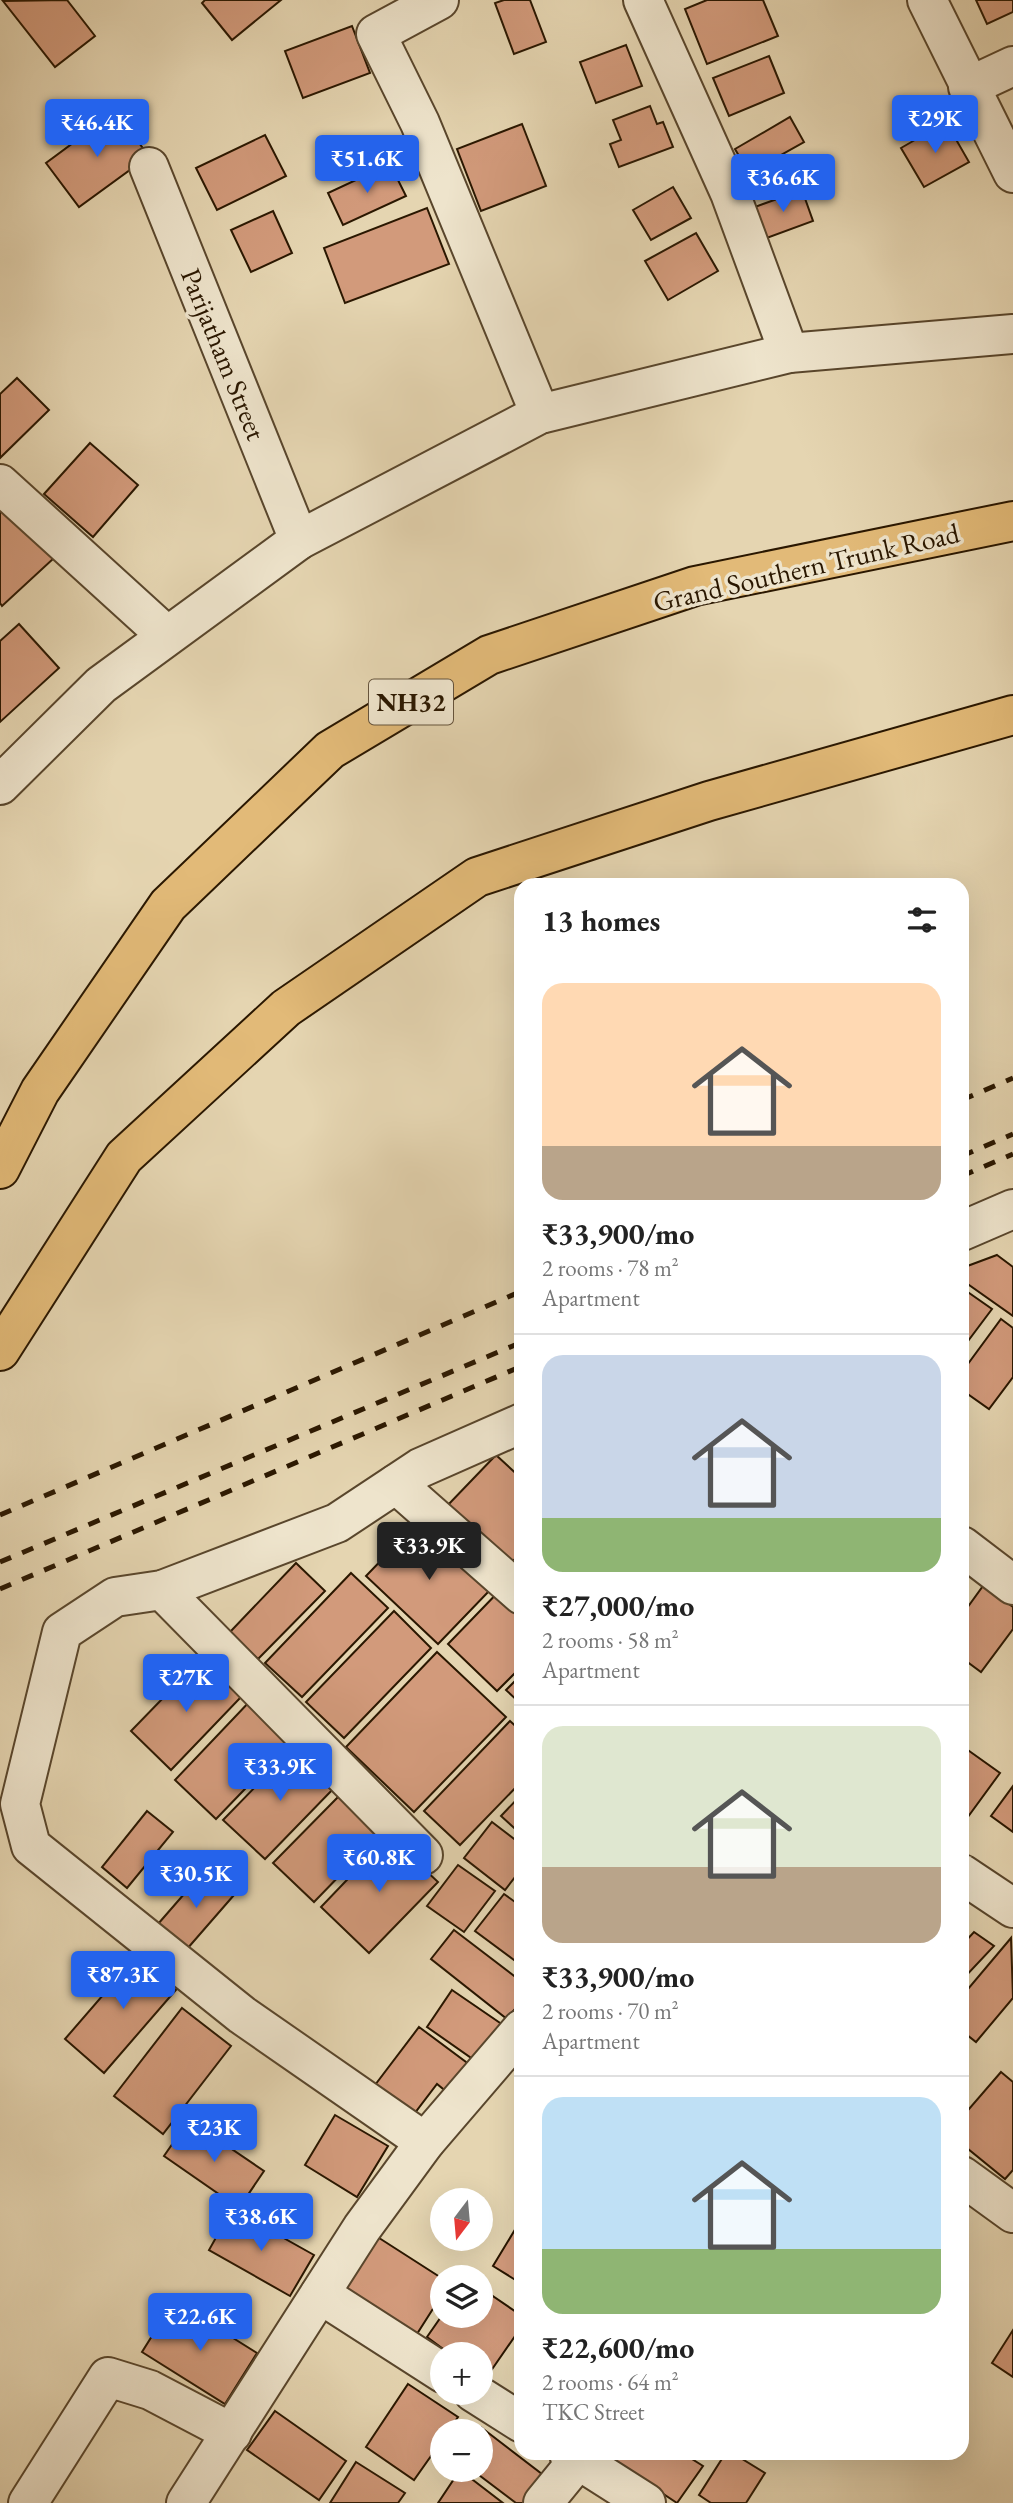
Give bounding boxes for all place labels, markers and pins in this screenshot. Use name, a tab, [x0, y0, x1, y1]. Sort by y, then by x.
pin: ₹29K	[894, 96, 976, 155]
pin: ₹46.4K	[40, 100, 154, 159]
pin: ₹51.6K	[310, 136, 424, 195]
pin: ₹36.6K	[726, 154, 840, 214]
pin: ₹33.9K	[372, 1522, 486, 1582]
pin: ₹27K	[145, 1654, 227, 1714]
pin: ₹33.9K	[223, 1744, 337, 1803]
pin: ₹60.8K	[322, 1834, 436, 1894]
pin: ₹30.5K	[139, 1850, 253, 1910]
pin: ₹87.3K	[66, 1952, 180, 2011]
pin: ₹23K	[173, 2104, 255, 2164]
pin: ₹38.6K	[204, 2194, 318, 2253]
pin: ₹22.6K	[143, 2294, 257, 2353]

